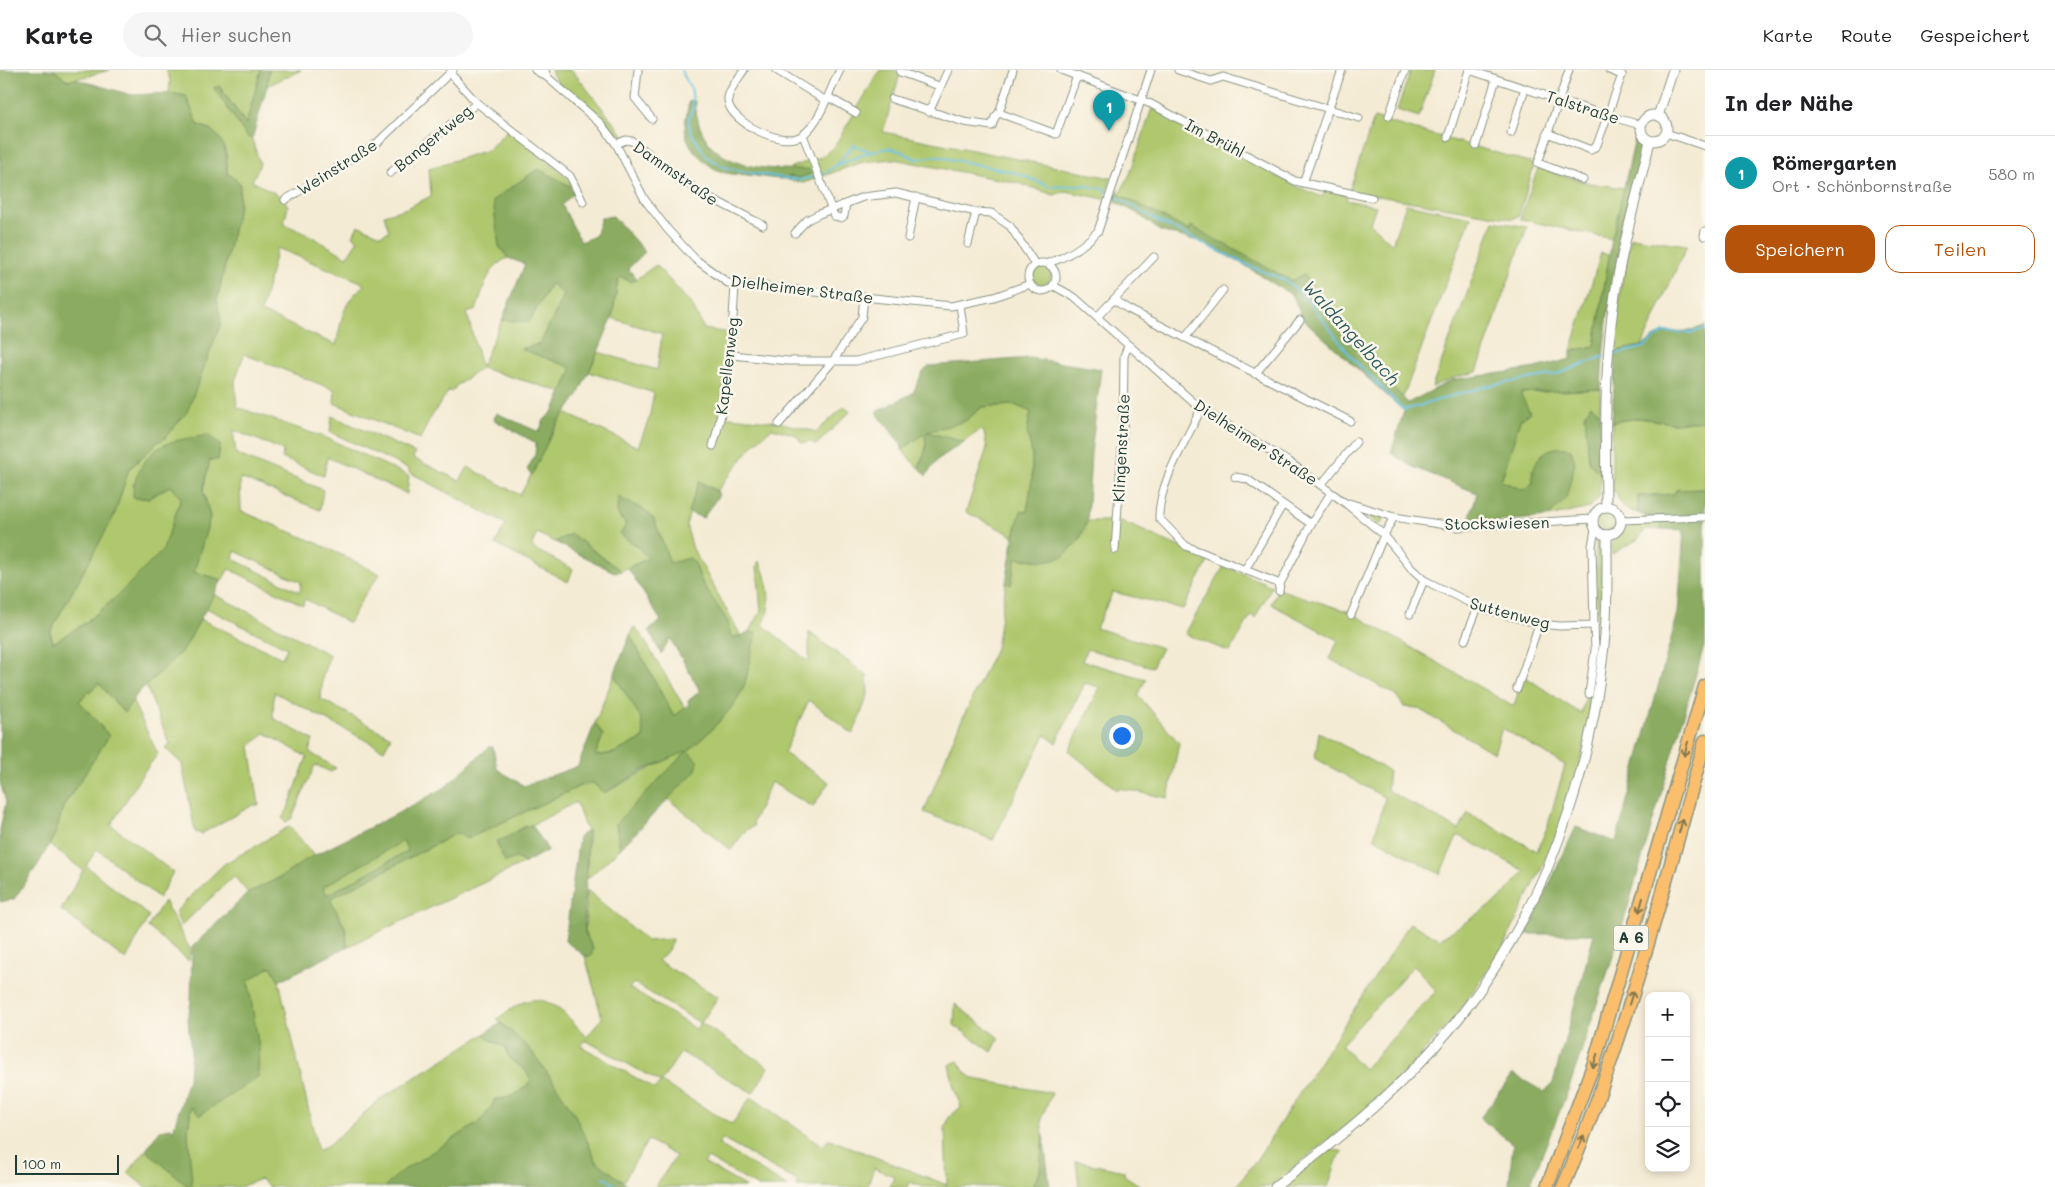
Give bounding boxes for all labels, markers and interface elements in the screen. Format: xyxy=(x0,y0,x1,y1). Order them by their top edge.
search box xyxy=(123,12,473,57)
text: Karte xyxy=(25,19,93,50)
icon: search xyxy=(141,21,169,49)
text: Hier suchen xyxy=(181,22,292,47)
text: Karte xyxy=(1763,23,1813,47)
text: Route xyxy=(1841,23,1892,47)
text: Gespeichert xyxy=(1920,23,2030,47)
street label: Talstraße xyxy=(1544,85,1622,128)
text: In der Nähe xyxy=(1725,89,1853,116)
pin: 1 xyxy=(1093,90,1125,131)
street label: Bangertweg xyxy=(389,100,476,176)
street label: Im Brühl xyxy=(1182,113,1249,162)
street label: Weinstraße xyxy=(293,134,381,199)
street label: Dammstraße xyxy=(630,135,723,210)
text: Römergarten xyxy=(1772,150,1897,175)
text: 1 xyxy=(1737,163,1745,184)
text: 580 m xyxy=(1988,163,2035,184)
text: Ort · Schönbornstraße xyxy=(1772,175,1952,196)
button: Speichern xyxy=(1725,225,1875,273)
button: Teilen xyxy=(1885,225,2035,273)
street label: Dielheimer Straße xyxy=(730,269,875,308)
water label: Waldangelbach xyxy=(1298,275,1405,390)
street label: Kapellenweg xyxy=(710,316,743,416)
street label: Klingenstraße xyxy=(1107,393,1134,503)
street label: Dielheimer Straße xyxy=(1190,394,1322,489)
street label: Stockswiesen xyxy=(1444,511,1550,534)
street label: Suttenweg xyxy=(1468,592,1553,633)
your location xyxy=(1109,723,1135,749)
one-way arrow xyxy=(1680,741,1690,757)
one-way arrow xyxy=(1676,819,1686,835)
one-way arrow xyxy=(1635,897,1645,913)
road number: A 6 xyxy=(1614,926,1648,950)
one-way arrow xyxy=(1626,990,1636,1006)
map controls xyxy=(1645,992,1690,1172)
button: + xyxy=(1645,992,1690,1037)
button: − xyxy=(1645,1037,1690,1082)
one-way arrow xyxy=(1589,1053,1599,1069)
button: locate xyxy=(1645,1082,1690,1127)
button: layers xyxy=(1645,1127,1690,1172)
one-way arrow xyxy=(1577,1135,1587,1150)
scale bar xyxy=(15,1152,119,1175)
text: 100 m xyxy=(22,1154,61,1173)

